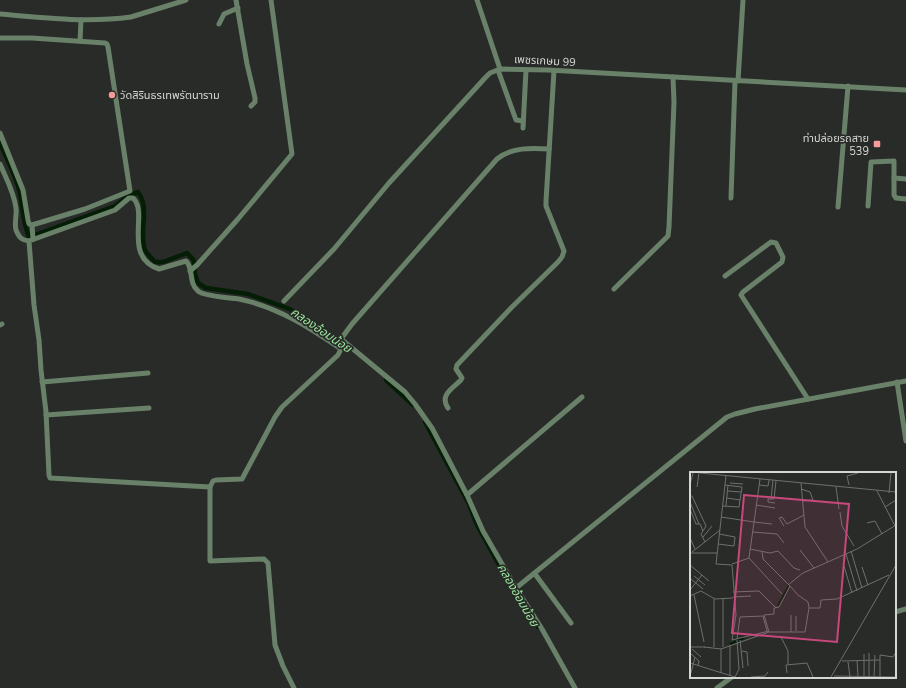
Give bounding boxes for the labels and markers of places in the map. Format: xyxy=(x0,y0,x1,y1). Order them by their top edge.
place label: วัดสิรินธรเทพรัตนาราม xyxy=(120,88,220,103)
marker: วัดสิรินธรเทพรัตนาราม xyxy=(107,90,117,100)
place label: ท่าปล่อยรถสาย 539 xyxy=(803,131,869,159)
marker: ท่าปล่อยรถสาย 539 xyxy=(872,139,882,149)

